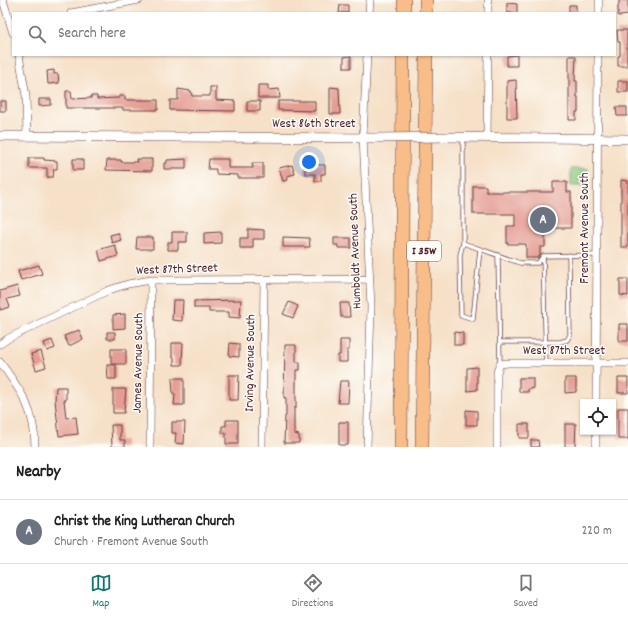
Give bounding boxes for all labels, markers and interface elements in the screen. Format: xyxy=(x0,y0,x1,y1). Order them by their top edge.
search box xyxy=(12,12,616,56)
icon: search xyxy=(26,23,48,45)
text: Search here xyxy=(58,23,126,45)
street label: West 86th Street xyxy=(272,115,356,134)
your location xyxy=(299,152,319,172)
street label: Fremont Avenue South xyxy=(576,172,595,284)
street label: Humboldt Avenue South xyxy=(344,193,368,309)
pin: A xyxy=(530,205,556,235)
road number: I 35W xyxy=(407,241,441,261)
street label: West 87th Street xyxy=(136,259,218,281)
street label: James Avenue South xyxy=(129,313,149,413)
street label: Irving Avenue South xyxy=(241,314,261,412)
street label: West 87th Street xyxy=(523,342,605,361)
map controls xyxy=(580,399,616,435)
button: locate xyxy=(580,399,616,435)
text: Nearby xyxy=(16,461,60,485)
text: Christ the King Lutheran Church xyxy=(54,511,235,533)
text: A xyxy=(25,522,33,541)
text: 220 m xyxy=(582,522,612,541)
text: Church · Fremont Avenue South xyxy=(54,533,208,552)
tab: Map xyxy=(90,572,112,612)
tab: Directions xyxy=(292,572,334,612)
tab: Saved xyxy=(513,572,538,612)

